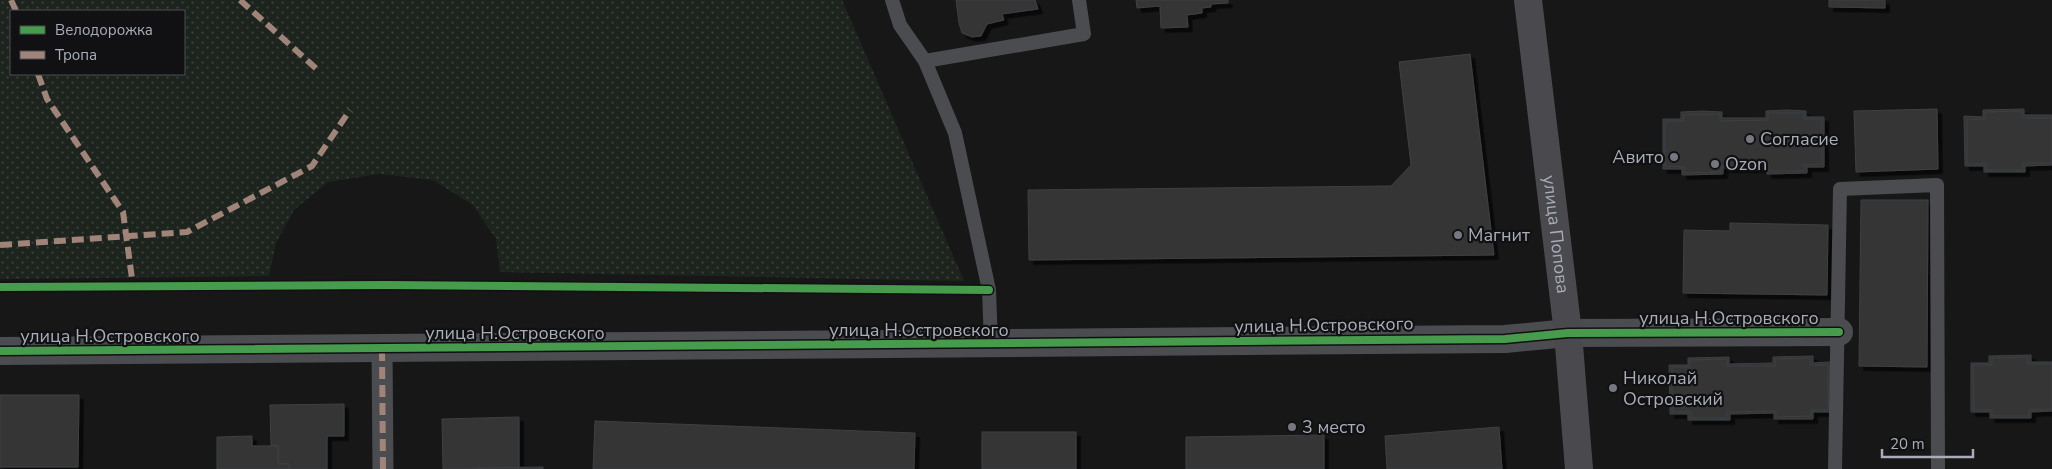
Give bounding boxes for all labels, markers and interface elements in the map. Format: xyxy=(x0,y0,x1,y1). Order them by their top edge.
legend xyxy=(10,10,185,75)
text: Велодорожка xyxy=(55,20,153,40)
text: Тропа xyxy=(55,45,97,65)
place label: Согласие xyxy=(1760,127,1838,151)
marker: Согласие xyxy=(1744,133,1756,145)
place label: Авито xyxy=(1612,145,1664,169)
marker: Авито xyxy=(1668,151,1680,163)
place label: Ozon xyxy=(1725,152,1767,176)
marker: Ozon xyxy=(1709,158,1721,170)
street label: улица Попова xyxy=(1537,174,1575,295)
place label: Магнит xyxy=(1468,223,1530,247)
marker: Магнит xyxy=(1452,229,1464,241)
street label: улица Н.Островского xyxy=(1639,306,1819,330)
street label: улица Н.Островского xyxy=(1234,311,1414,339)
street label: улица Н.Островского xyxy=(829,318,1009,342)
street label: улица Н.Островского xyxy=(425,321,605,345)
street label: улица Н.Островского xyxy=(20,324,200,348)
place label: Николай Островский xyxy=(1623,366,1723,411)
marker: Николай Островский xyxy=(1607,382,1619,394)
place label: 3 место xyxy=(1302,415,1366,439)
marker: 3 место xyxy=(1286,421,1298,433)
scale bar xyxy=(1882,426,1973,458)
text: 20 m xyxy=(1890,434,1925,454)

